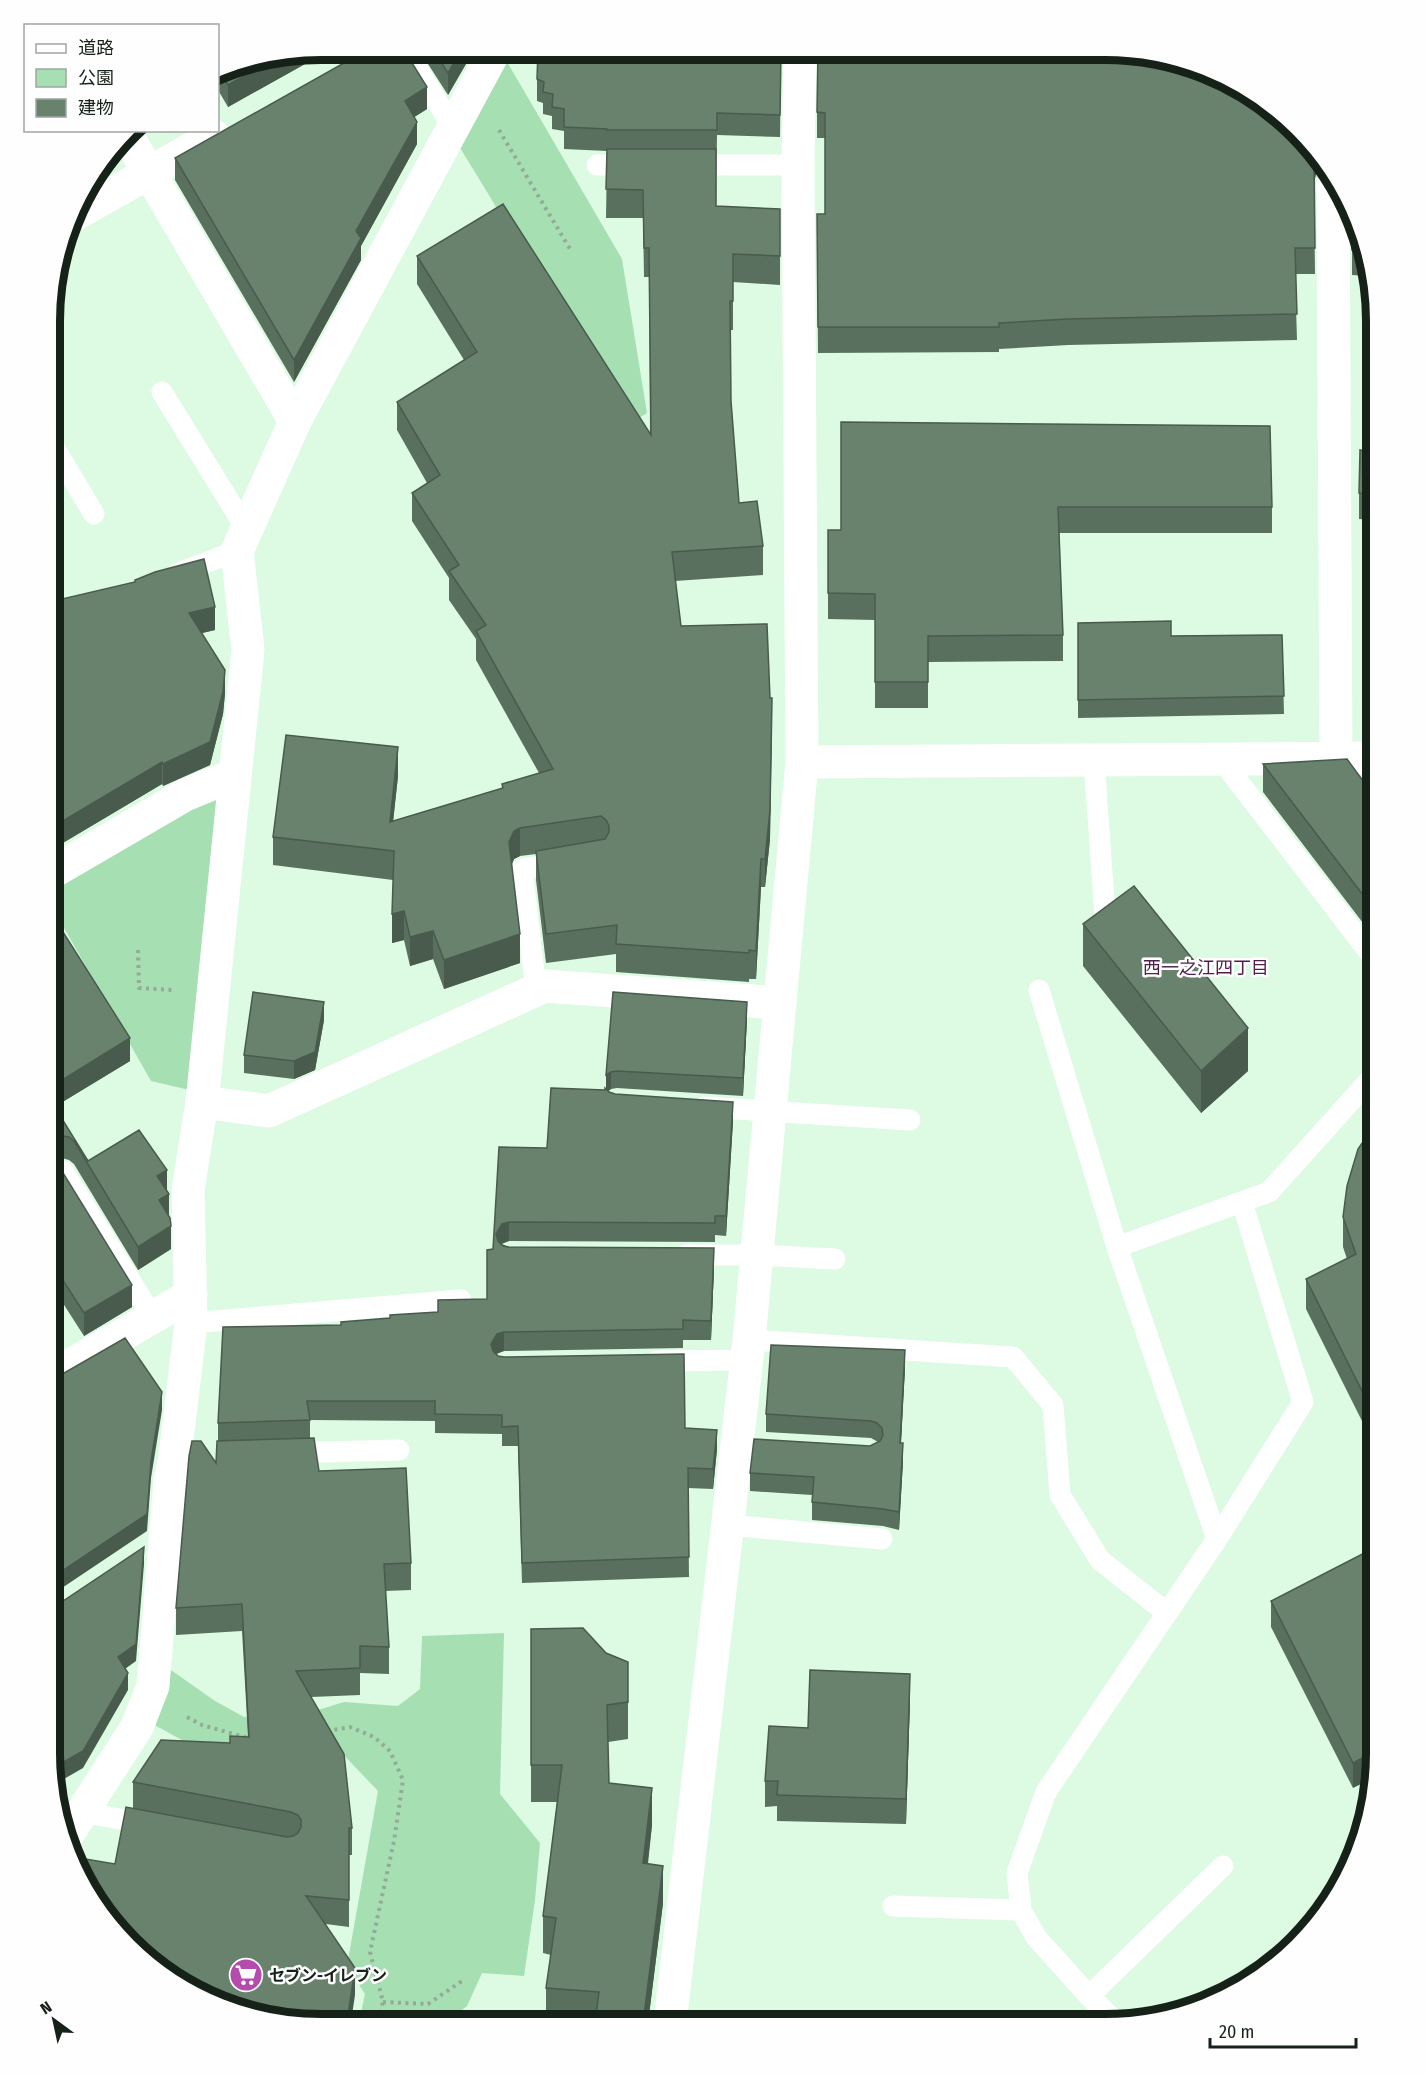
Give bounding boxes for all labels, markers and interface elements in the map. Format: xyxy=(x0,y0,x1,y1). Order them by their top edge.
legend xyxy=(24,24,219,132)
text: 道路 xyxy=(78,37,114,59)
text: 公園 xyxy=(78,67,114,89)
text: 建物 xyxy=(78,97,114,119)
district label: 西一之江四丁目 xyxy=(1143,957,1269,979)
supermarket icon: セブン-イレブン xyxy=(228,1957,264,1993)
place label: セブン-イレブン xyxy=(269,1966,387,1985)
north arrow xyxy=(24,1990,84,2050)
text: N xyxy=(37,1997,55,2018)
scale bar xyxy=(1210,2011,1356,2049)
text: 20 m xyxy=(1219,2021,1254,2043)

